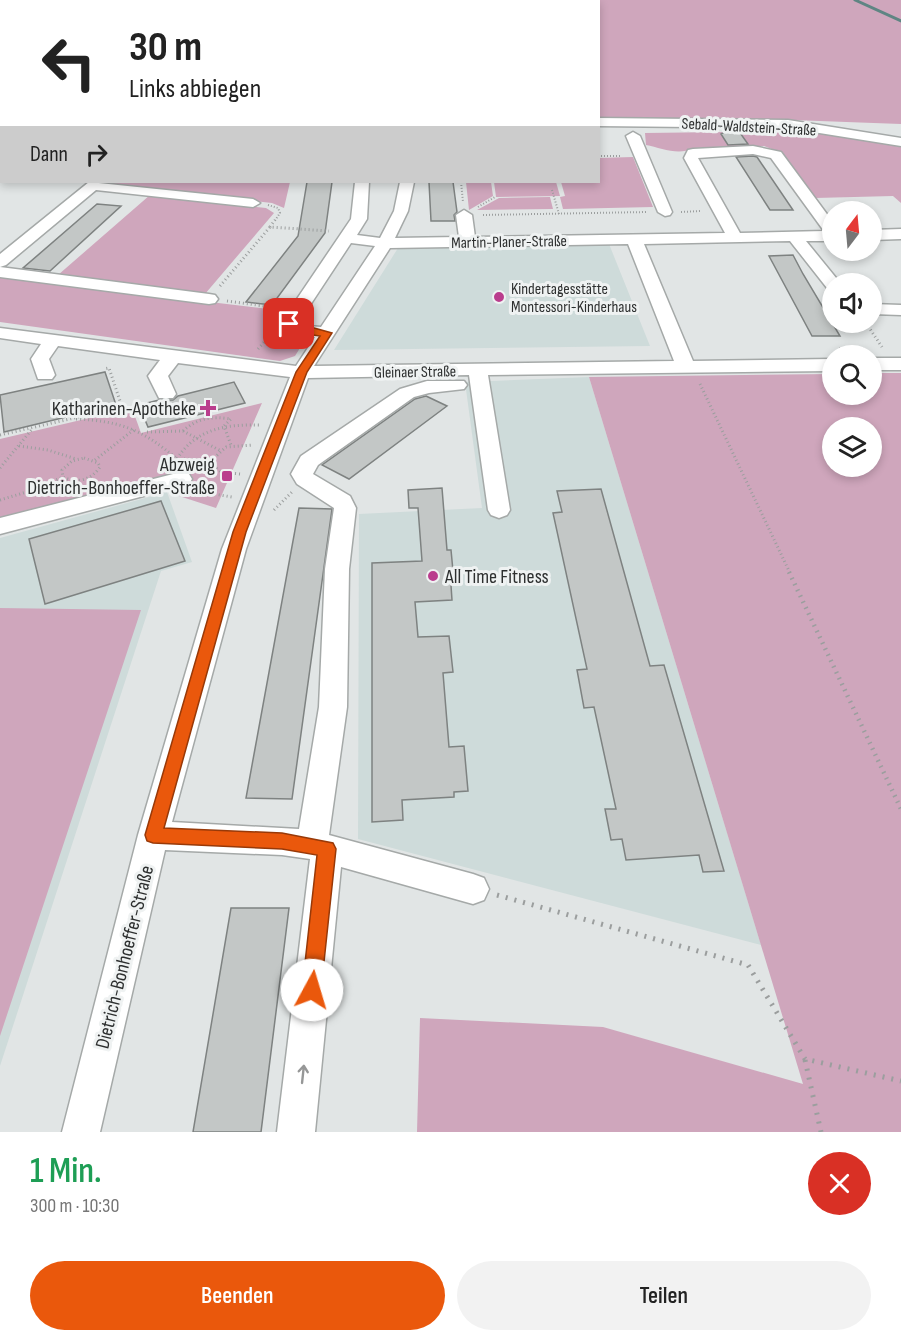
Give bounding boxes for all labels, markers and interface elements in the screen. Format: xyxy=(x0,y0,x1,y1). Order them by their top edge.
text: 30 m xyxy=(129,22,202,73)
icon: left xyxy=(30,24,108,102)
text: Links abbiegen xyxy=(129,73,261,105)
street label: Sebald-Waldstein-Straße xyxy=(681,114,817,141)
icon: right xyxy=(80,138,113,171)
text: Dann xyxy=(30,141,68,168)
north arrow xyxy=(822,201,882,261)
map controls xyxy=(822,201,882,477)
street label: Martin-Planer-Straße xyxy=(451,232,567,253)
button: sound xyxy=(822,273,882,333)
place label: Kindertagesstätte Montessori-Kinderhaus xyxy=(511,280,637,317)
marker: Kindertagesstätte Montessori-Kinderhaus xyxy=(492,290,506,304)
pin xyxy=(263,298,314,349)
icon: arrive xyxy=(272,307,305,340)
button: search xyxy=(822,345,882,405)
street label: Gleinaer Straße xyxy=(374,362,456,383)
place label: Katharinen-Apotheke xyxy=(52,397,196,421)
marker: Katharinen-Apotheke xyxy=(201,401,215,415)
button: layers xyxy=(822,417,882,477)
place label: Abzweig Dietrich-Bonhoeffer-Straße xyxy=(27,453,215,500)
marker: Abzweig Dietrich-Bonhoeffer-Straße xyxy=(220,469,234,483)
place label: All Time Fitness xyxy=(444,565,549,589)
marker: All Time Fitness xyxy=(426,569,440,583)
street label: Dietrich-Bonhoeffer-Straße xyxy=(91,863,159,1051)
position arrow xyxy=(280,958,344,1022)
one-way arrow xyxy=(298,1064,309,1084)
text: 1 Min. xyxy=(30,1150,102,1193)
button: close xyxy=(808,1152,871,1215)
text: 300 m · 10:30 xyxy=(30,1194,119,1218)
button: Beenden xyxy=(30,1261,445,1330)
button: Teilen xyxy=(457,1261,871,1330)

